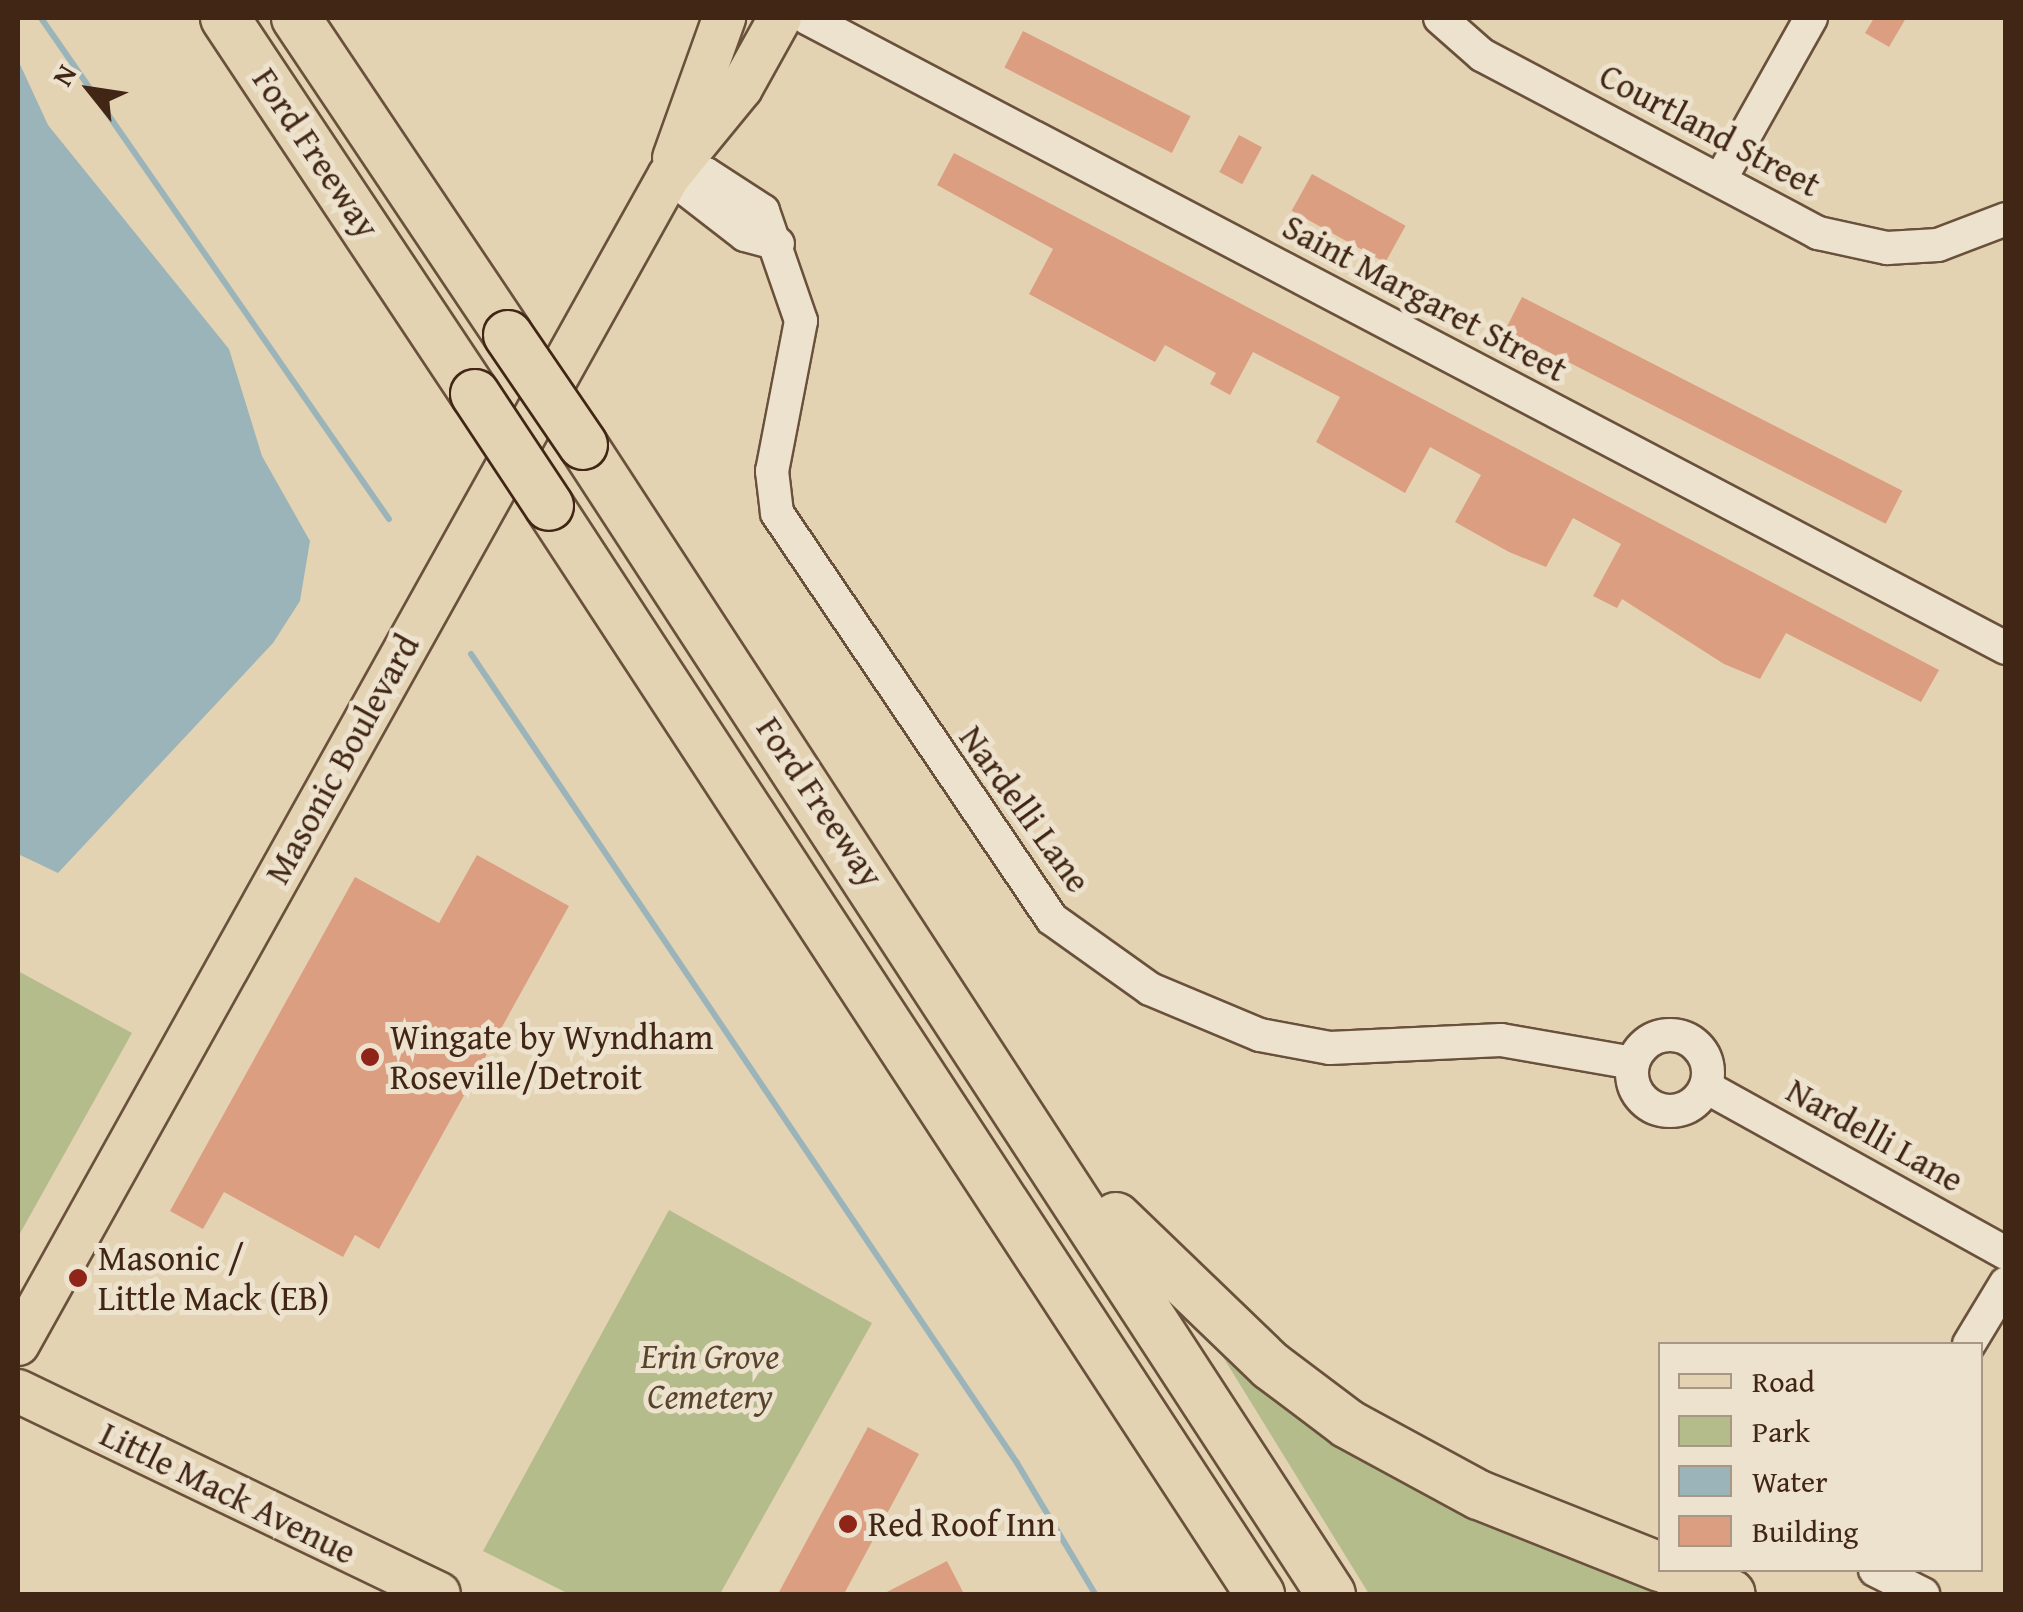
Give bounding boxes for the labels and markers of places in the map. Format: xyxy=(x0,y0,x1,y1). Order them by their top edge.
place label: Wingate by Wyndham Roseville/Detroit xyxy=(390,1016,713,1098)
marker: Wingate by Wyndham Roseville/Detroit xyxy=(359,1046,381,1068)
place label: Masonic / Little Mack (EB) xyxy=(98,1237,329,1319)
marker: Masonic / Little Mack (EB) xyxy=(67,1267,89,1289)
place label: Red Roof Inn xyxy=(868,1503,1056,1545)
marker: Red Roof Inn xyxy=(837,1513,859,1535)

